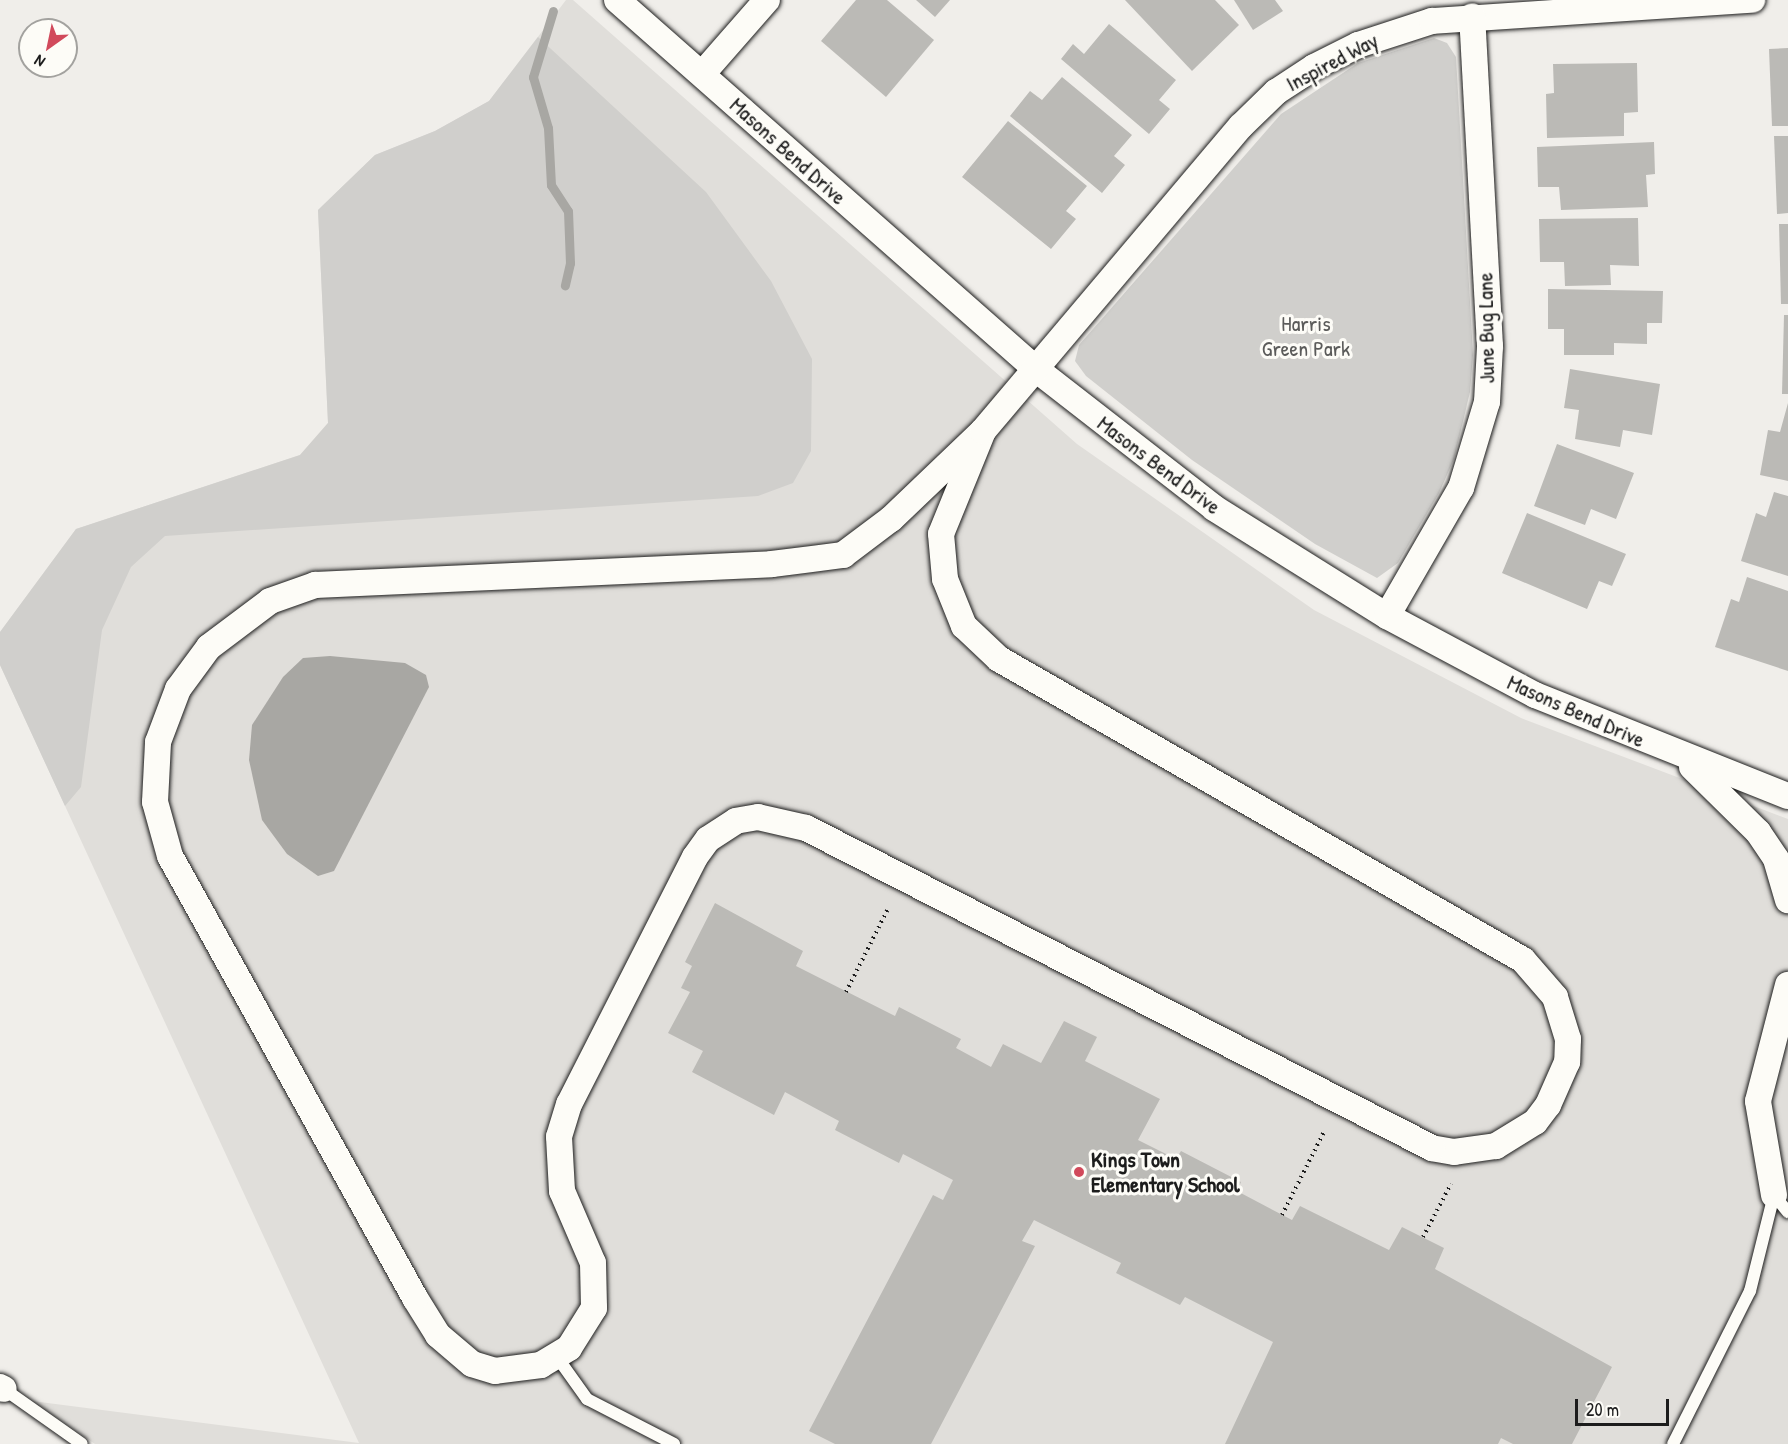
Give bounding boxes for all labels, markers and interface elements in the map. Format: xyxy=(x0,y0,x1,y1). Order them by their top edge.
north arrow xyxy=(18,18,78,78)
street label: Inspired Way xyxy=(1282,27,1382,97)
text: N xyxy=(30,50,49,73)
street label: Masons Bend Drive xyxy=(724,92,852,210)
street label: June Bug Lane xyxy=(1472,272,1500,384)
park label: Harris Green Park xyxy=(1262,310,1350,362)
street label: Masons Bend Drive xyxy=(1092,410,1226,520)
street label: Masons Bend Drive xyxy=(1503,669,1649,753)
place label: Kings Town Elementary School xyxy=(1091,1146,1239,1198)
marker: Kings Town Elementary School xyxy=(1072,1165,1086,1179)
scale bar xyxy=(1578,1387,1672,1425)
text: 20 m xyxy=(1586,1397,1619,1422)

